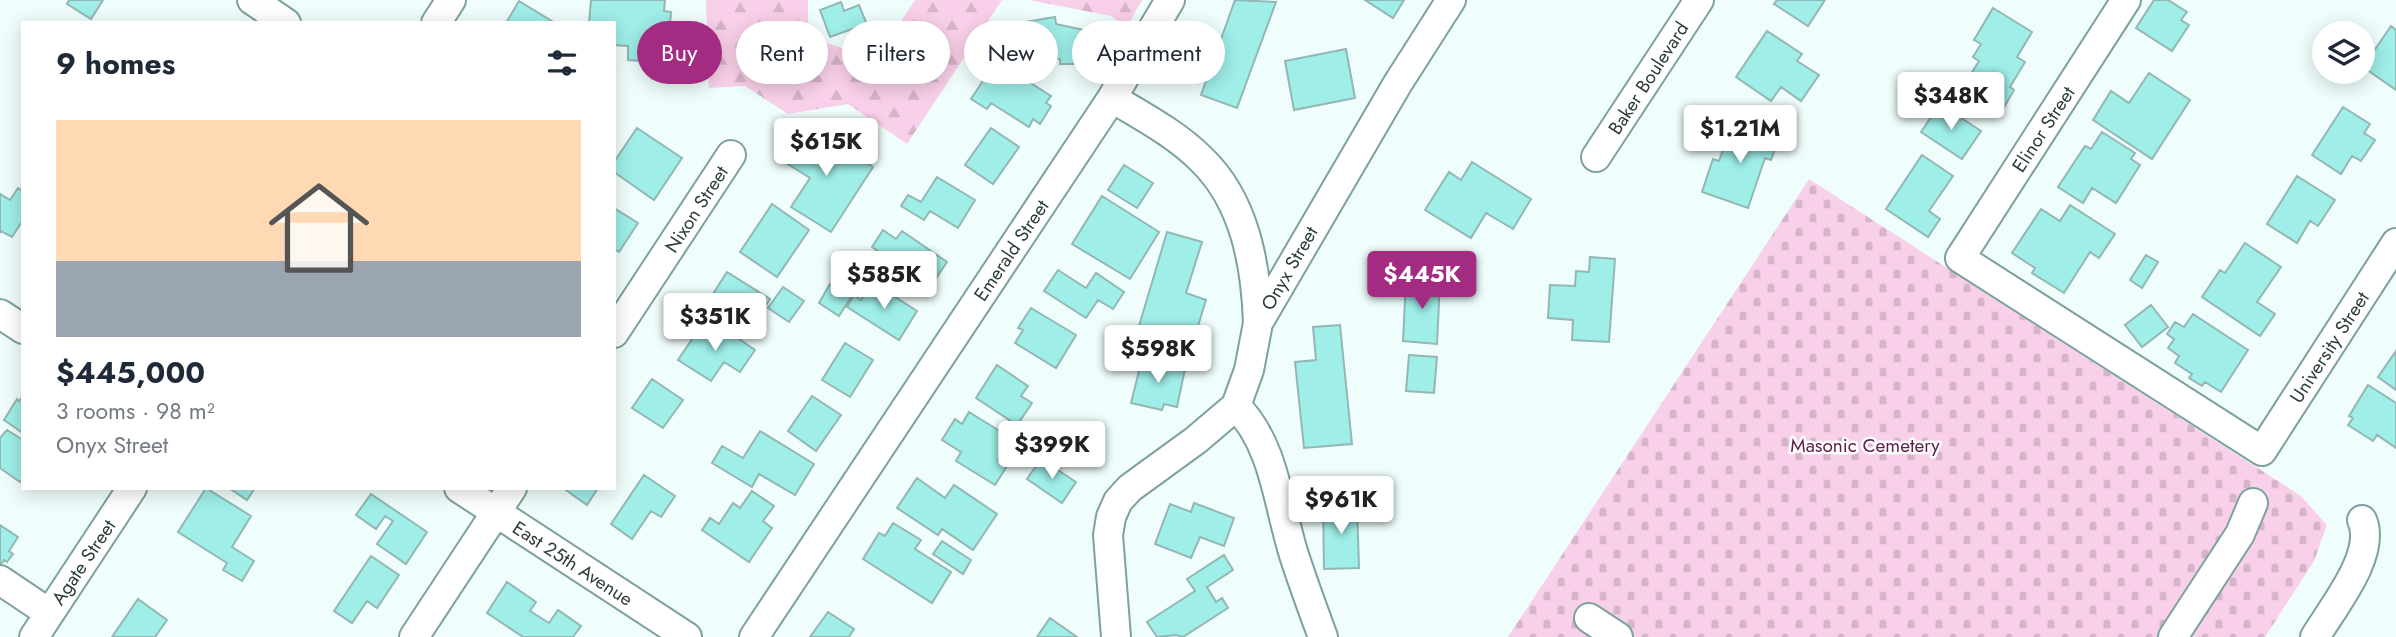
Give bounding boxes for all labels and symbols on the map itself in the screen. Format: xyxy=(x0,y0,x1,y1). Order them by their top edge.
street label: Baker Boulevard xyxy=(1602,17,1695,140)
pin: $348K xyxy=(1902,72,2000,132)
street label: Elinor Street xyxy=(2005,81,2082,178)
pin: $1.21M xyxy=(1683,106,1797,165)
pin: $615K xyxy=(777,118,875,178)
street label: Nixon Street xyxy=(658,160,735,258)
street label: Emerald Street xyxy=(968,194,1056,306)
street label: Onyx Street xyxy=(1255,221,1325,315)
pin: $585K xyxy=(835,252,933,311)
pin: $445K xyxy=(1373,252,1471,311)
street label: University Street xyxy=(2283,286,2376,408)
pin: $351K xyxy=(666,294,764,353)
pin: $598K xyxy=(1109,326,1207,385)
pin: $399K xyxy=(1003,421,1101,481)
park label: Masonic Cemetery xyxy=(1790,432,1940,459)
pin: $961K xyxy=(1292,476,1390,536)
street label: Agate Street xyxy=(45,514,122,610)
street label: East 25th Avenue xyxy=(507,514,638,613)

